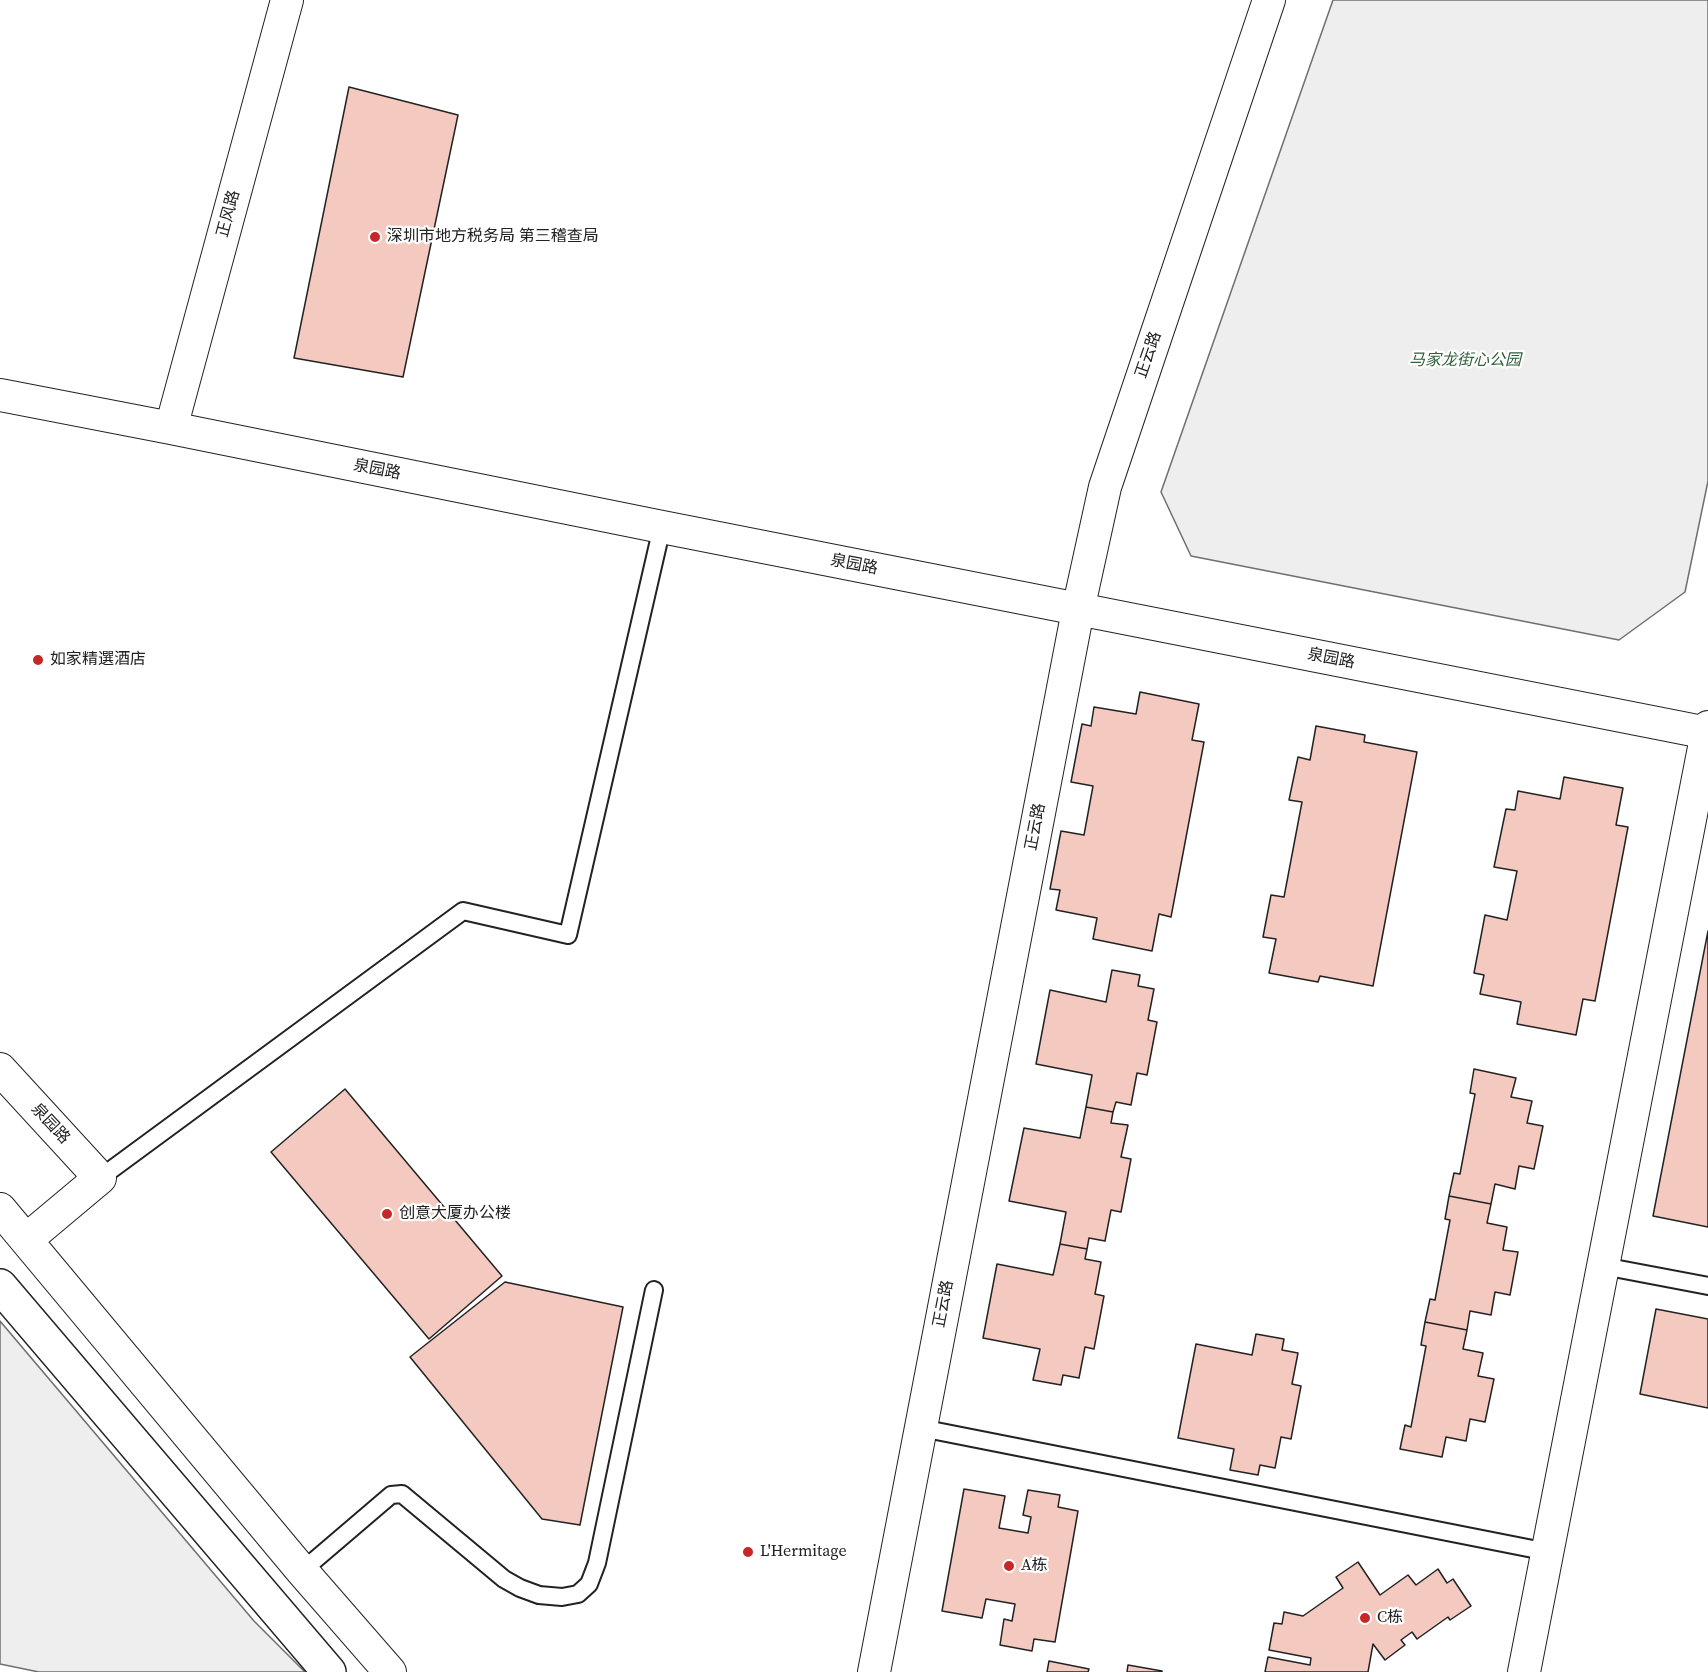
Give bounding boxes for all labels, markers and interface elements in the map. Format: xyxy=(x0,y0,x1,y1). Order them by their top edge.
street label: 正风路 xyxy=(214,188,244,240)
place label: 深圳市地方税务局 第三稽查局 xyxy=(387,227,599,247)
marker: 深圳市地方税务局 第三稽查局 xyxy=(368,230,382,244)
street label: 正云路 xyxy=(1132,329,1166,381)
park label: 马家龙街心公园 xyxy=(1409,351,1521,371)
street label: 泉园路 xyxy=(352,456,402,484)
street label: 泉园路 xyxy=(829,551,879,579)
street label: 泉园路 xyxy=(1306,645,1356,673)
place label: 如家精選酒店 xyxy=(50,650,146,670)
marker: 如家精選酒店 xyxy=(31,653,45,667)
street label: 正云路 xyxy=(1022,802,1050,852)
street label: 泉园路 xyxy=(27,1100,73,1148)
place label: 创意大厦办公楼 xyxy=(399,1204,511,1224)
marker: 创意大厦办公楼 xyxy=(380,1207,394,1221)
street label: 正云路 xyxy=(930,1279,958,1329)
place label: L'Hermitage xyxy=(760,1542,847,1562)
marker: L'Hermitage xyxy=(741,1545,755,1559)
place label: A栋 xyxy=(1021,1556,1048,1576)
marker: A栋 xyxy=(1002,1559,1016,1573)
place label: C栋 xyxy=(1377,1608,1403,1628)
marker: C栋 xyxy=(1358,1611,1372,1625)

